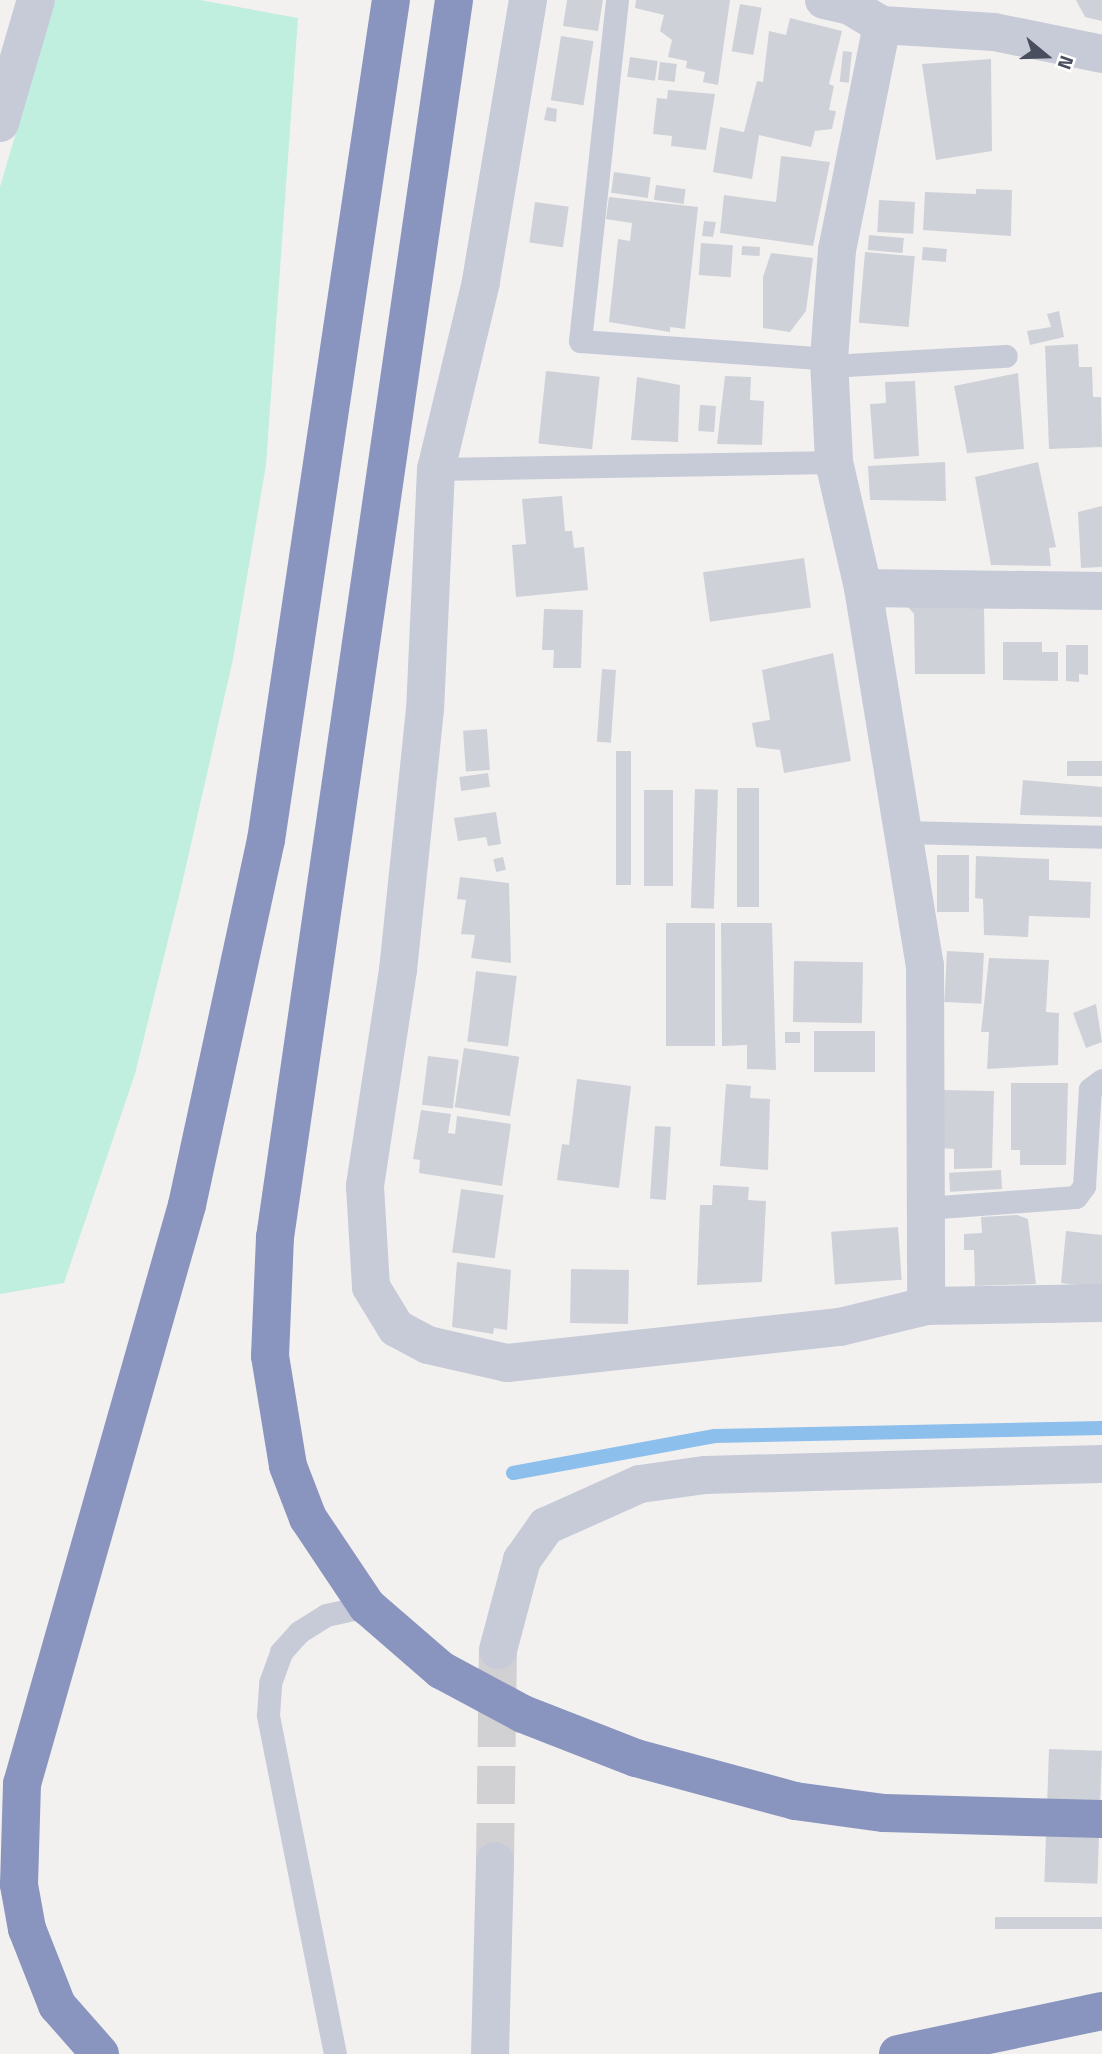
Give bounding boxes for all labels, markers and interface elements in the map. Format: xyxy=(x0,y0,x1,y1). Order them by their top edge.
north arrow xyxy=(1011,21,1081,91)
text: N xyxy=(1050,52,1082,74)

